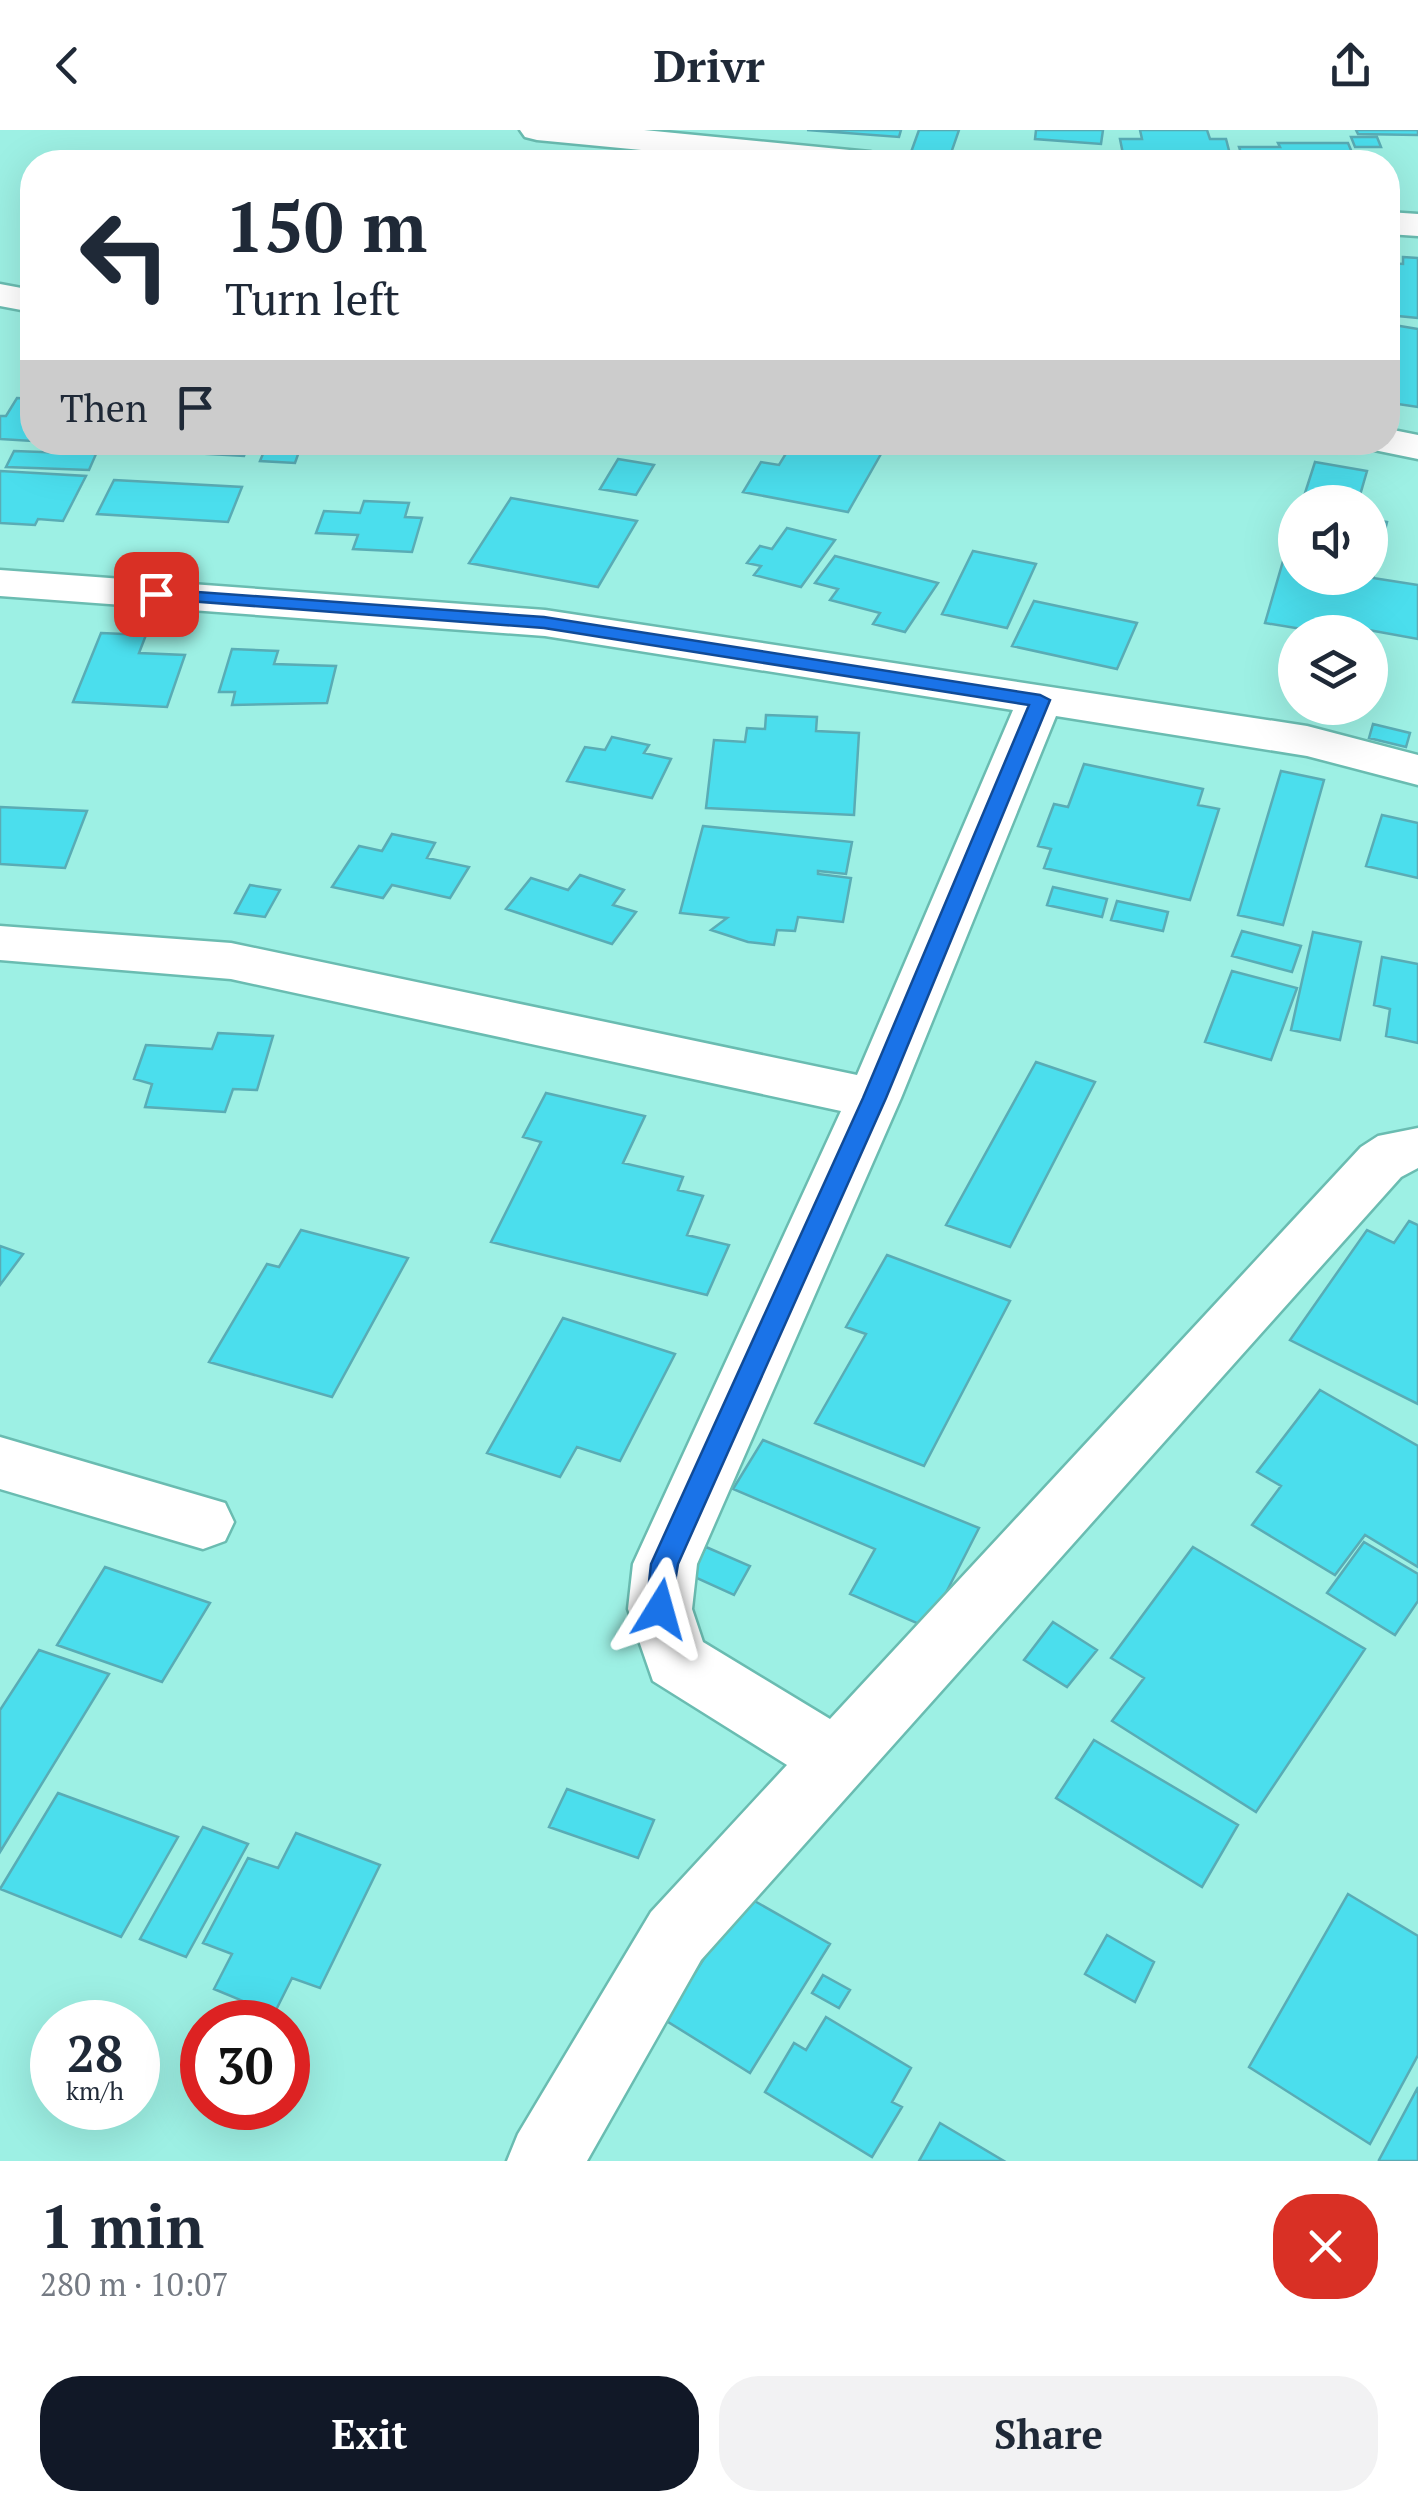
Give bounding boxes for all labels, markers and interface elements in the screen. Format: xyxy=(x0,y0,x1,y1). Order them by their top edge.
text: Drivr xyxy=(653,35,765,95)
icon: back xyxy=(40,38,95,93)
icon: share xyxy=(1323,38,1378,93)
text: 150 m xyxy=(225,179,427,272)
icon: left xyxy=(60,190,190,320)
text: Turn left xyxy=(225,268,400,328)
icon: arrive xyxy=(168,380,223,435)
text: Then xyxy=(60,383,148,433)
map controls xyxy=(1278,485,1388,725)
button: sound xyxy=(1278,485,1388,595)
pin xyxy=(114,552,199,637)
icon: arrive xyxy=(129,567,184,622)
button: layers xyxy=(1278,615,1388,725)
position arrow xyxy=(608,1557,712,1661)
speed limit sign: 30 xyxy=(180,2000,310,2130)
text: 28 xyxy=(67,2020,123,2086)
text: km/h xyxy=(66,2074,124,2107)
text: 1 min xyxy=(40,2186,204,2265)
button: close xyxy=(1273,2194,1378,2299)
text: 280 m · 10:07 xyxy=(40,2263,228,2305)
button: Exit xyxy=(40,2376,699,2491)
button: Share xyxy=(719,2376,1378,2491)

